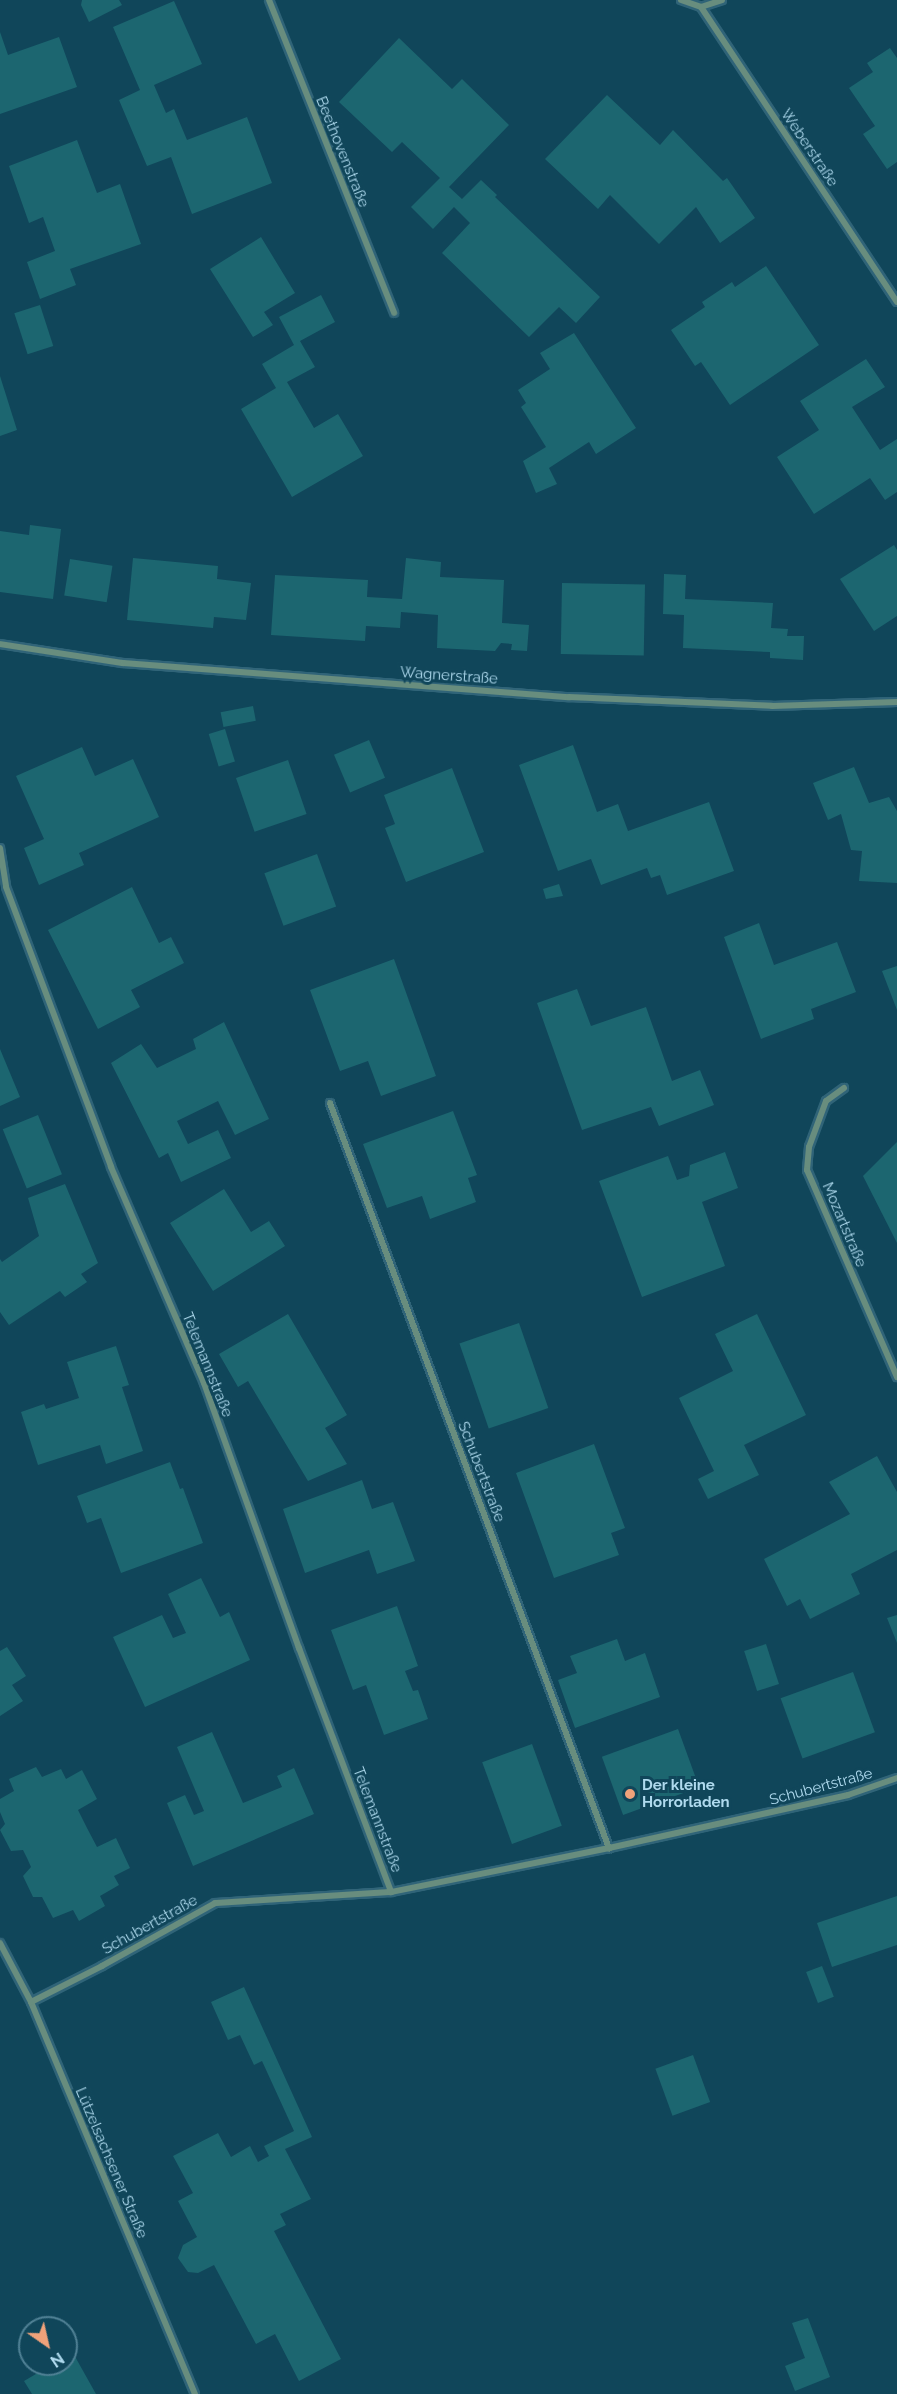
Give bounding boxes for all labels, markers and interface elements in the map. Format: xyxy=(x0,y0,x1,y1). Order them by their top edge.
street label: Beethovenstraße xyxy=(312,94,372,210)
street label: Weberstraße xyxy=(776,106,842,190)
street label: Wagnerstraße xyxy=(400,664,498,688)
street label: Mozartstraße xyxy=(818,1180,870,1270)
street label: Telemannstraße xyxy=(178,1310,236,1420)
street label: Schubertstraße xyxy=(454,1419,508,1525)
street label: Telemannstraße xyxy=(349,1765,405,1875)
street label: Schubertstraße xyxy=(767,1765,875,1809)
place label: Der kleine Horrorladen xyxy=(642,1776,730,1811)
marker: Der kleine Horrorladen xyxy=(623,1787,637,1801)
street label: Schubertstraße xyxy=(99,1891,201,1959)
street label: Lützelsachsener Straße xyxy=(71,2085,151,2241)
north arrow xyxy=(18,2316,78,2376)
text: N xyxy=(47,2348,68,2371)

